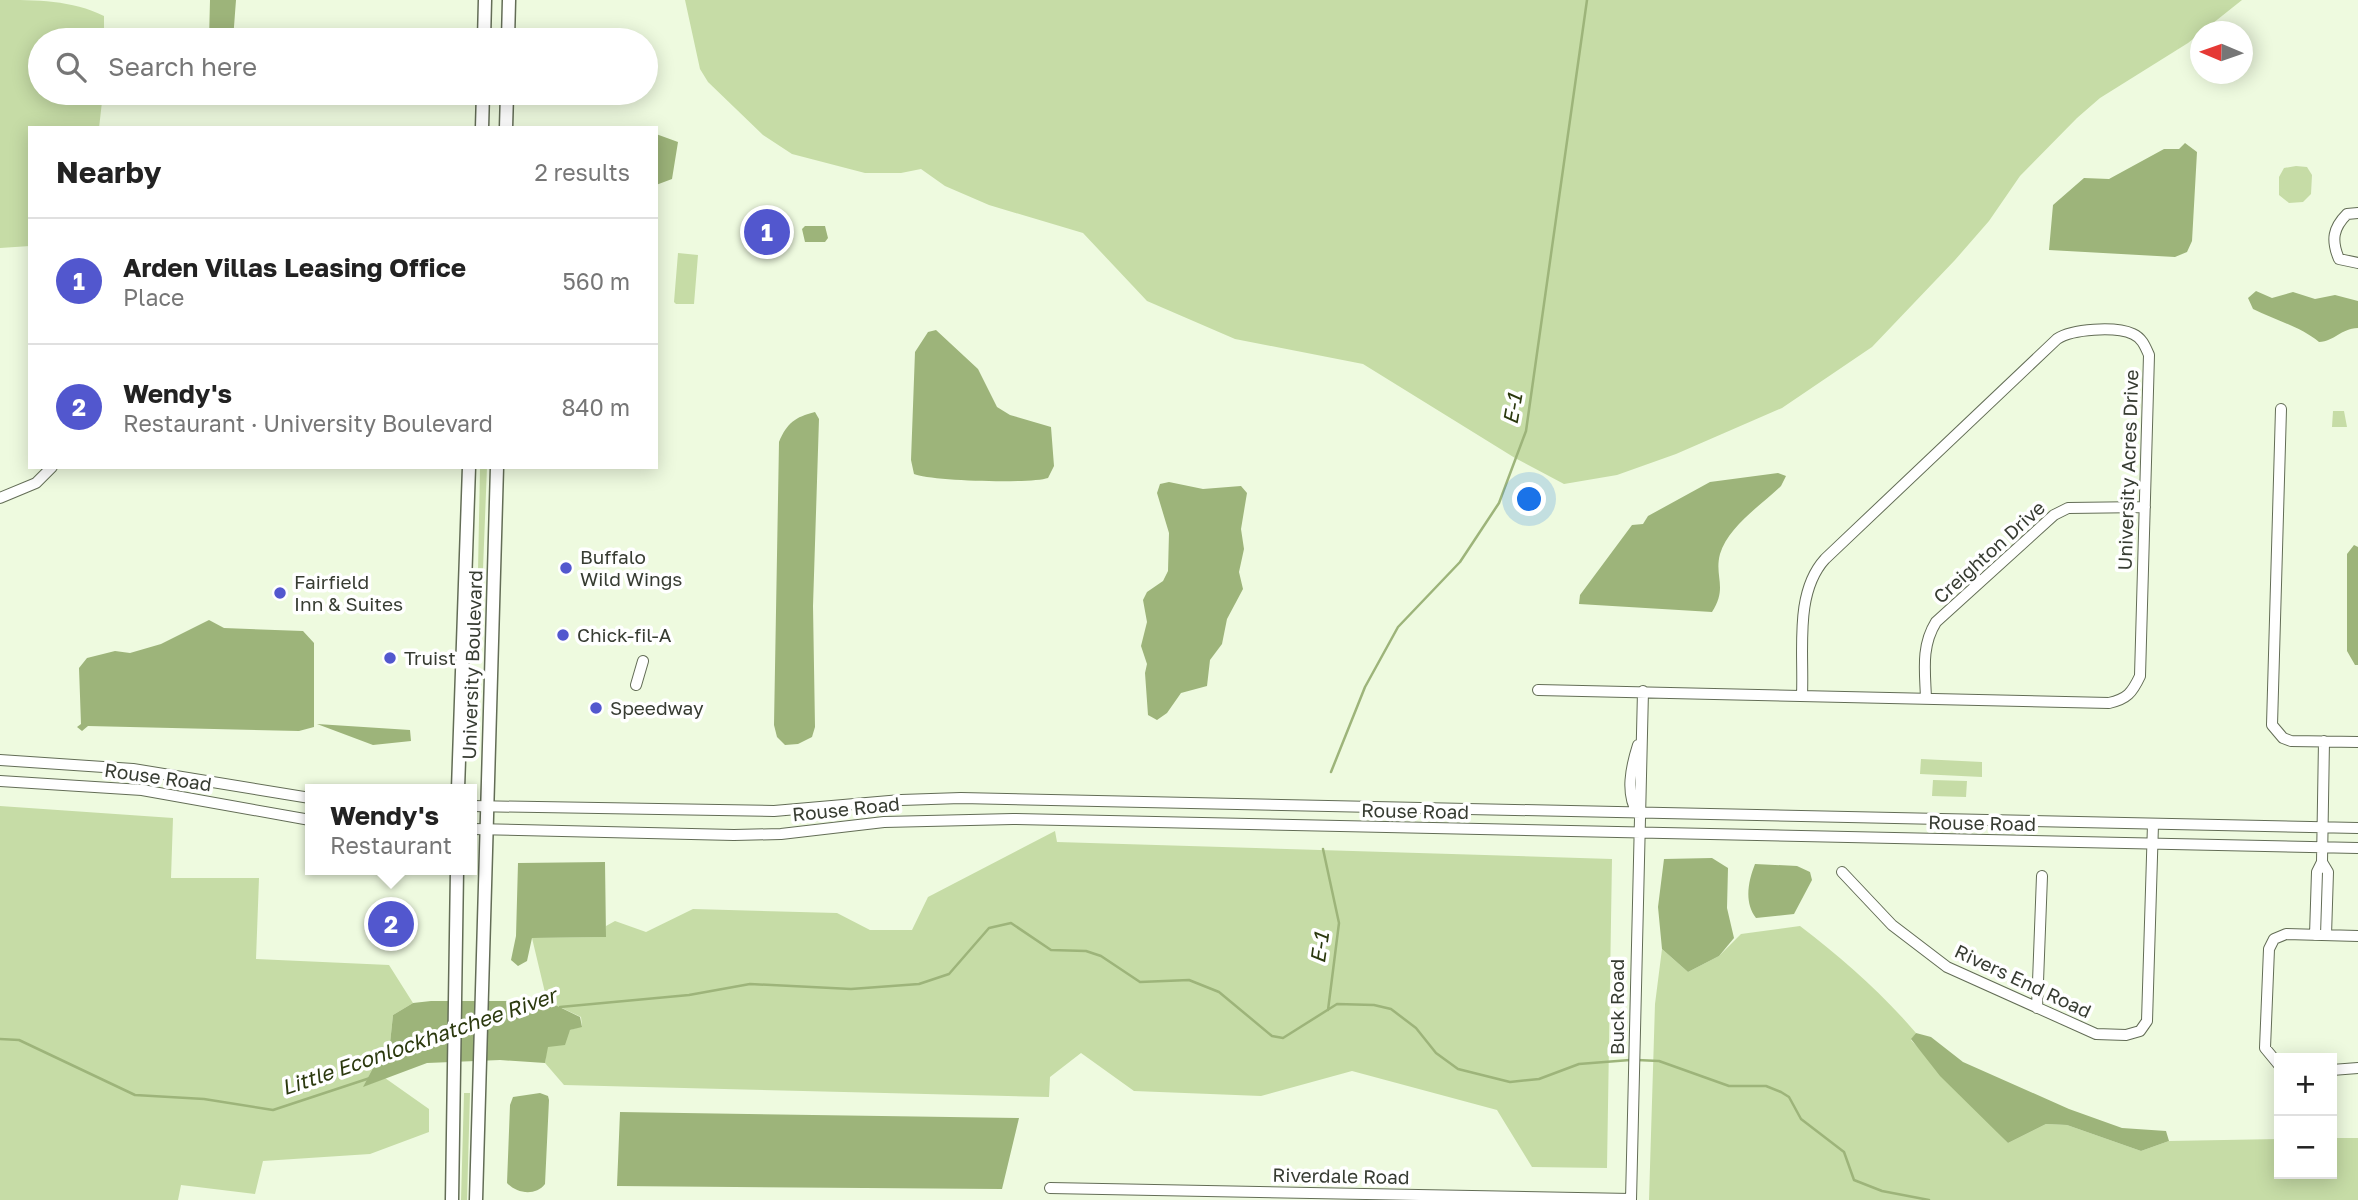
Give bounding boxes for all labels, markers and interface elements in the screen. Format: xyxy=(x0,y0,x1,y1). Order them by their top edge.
north arrow xyxy=(2190,21,2253,84)
search box xyxy=(28,28,658,105)
icon: search xyxy=(52,48,90,86)
text: Search here xyxy=(108,51,257,82)
text: Nearby xyxy=(56,154,161,190)
text: 2 results xyxy=(534,158,630,186)
pin: 1 xyxy=(744,206,790,258)
text: Arden Villas Leasing Office xyxy=(123,252,466,283)
text: 1 xyxy=(73,267,85,295)
text: 560 m xyxy=(562,267,630,295)
text: Place xyxy=(123,283,184,311)
street label: University Acres Drive xyxy=(2113,369,2142,571)
text: Wendy's xyxy=(123,378,232,409)
water label: E-1 xyxy=(1497,391,1528,426)
text: 2 xyxy=(72,393,86,421)
text: 840 m xyxy=(562,393,630,421)
text: Restaurant · University Boulevard xyxy=(123,409,493,437)
your location xyxy=(1512,482,1546,516)
street label: Creighton Drive xyxy=(1928,496,2049,608)
place label: Buffalo Wild Wings xyxy=(580,545,682,590)
marker: Buffalo Wild Wings xyxy=(558,560,574,576)
place label: Fairfield Inn & Suites xyxy=(294,570,403,615)
street label: University Boulevard xyxy=(457,570,486,760)
marker: Fairfield Inn & Suites xyxy=(272,585,288,601)
place label: Chick-fil-A xyxy=(577,623,672,646)
marker: Chick-fil-A xyxy=(555,627,571,643)
place label: Truist xyxy=(404,646,456,669)
marker: Truist xyxy=(382,650,398,666)
place label: Speedway xyxy=(610,696,704,719)
marker: Speedway xyxy=(588,700,604,716)
street label: Rouse Road xyxy=(103,758,213,795)
popup xyxy=(305,784,477,875)
street label: Rouse Road xyxy=(791,791,901,826)
street label: Rouse Road xyxy=(1361,798,1469,823)
text: Wendy's xyxy=(330,800,439,831)
street label: Rouse Road xyxy=(1928,810,2036,835)
text: Restaurant xyxy=(330,831,452,859)
pin: 2 xyxy=(368,898,414,950)
water label: E-1 xyxy=(1304,930,1334,965)
street label: Rivers End Road xyxy=(1951,939,2095,1022)
street label: Buck Road xyxy=(1605,959,1628,1055)
water label: Little Econlockhatchee River xyxy=(278,981,562,1100)
map controls xyxy=(2274,1053,2337,1179)
button: + xyxy=(2274,1053,2337,1116)
button: − xyxy=(2274,1116,2337,1179)
street label: Riverdale Road xyxy=(1272,1163,1410,1188)

